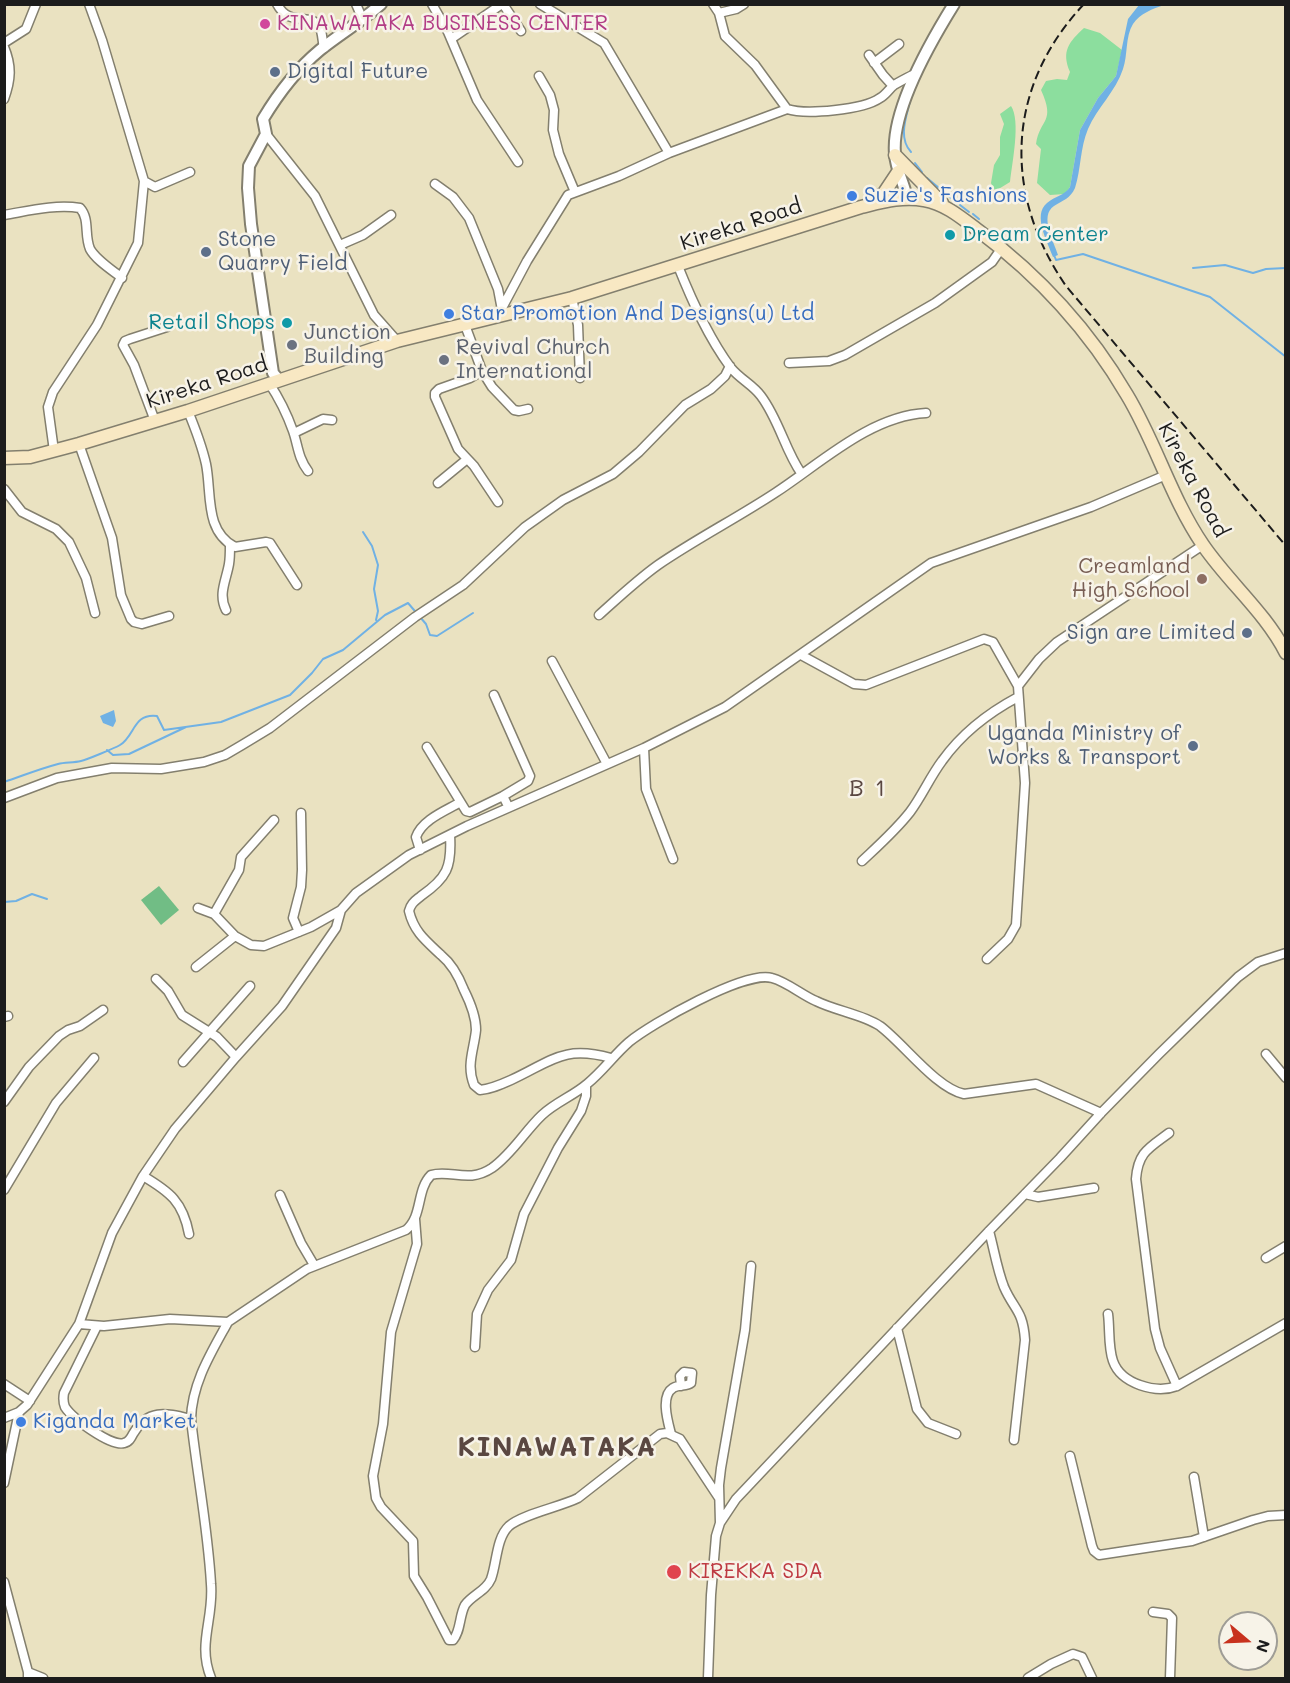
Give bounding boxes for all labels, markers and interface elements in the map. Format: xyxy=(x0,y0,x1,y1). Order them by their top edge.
place label: KINAWATAKA BUSINESS CENTER xyxy=(277,11,608,37)
marker: KINAWATAKA BUSINESS CENTER xyxy=(258,17,272,31)
place label: Digital Future xyxy=(287,59,428,85)
marker: Digital Future xyxy=(268,65,282,79)
place label: Suzie's Fashions xyxy=(864,183,1028,209)
marker: Suzie's Fashions xyxy=(845,189,859,203)
street label: Kireka Road xyxy=(677,194,805,256)
place label: Dream Center xyxy=(962,222,1109,248)
place label: Stone Quarry Field xyxy=(218,227,347,277)
marker: Dream Center xyxy=(943,228,957,242)
marker: Stone Quarry Field xyxy=(199,245,213,259)
place label: Star Promotion And Designs(u) Ltd xyxy=(461,301,814,327)
marker: Star Promotion And Designs(u) Ltd xyxy=(442,307,456,321)
place label: Retail Shops xyxy=(149,310,275,336)
marker: Retail Shops xyxy=(280,316,294,330)
place label: Junction Building xyxy=(304,320,391,370)
place label: Revival Church International xyxy=(456,335,609,385)
marker: Junction Building xyxy=(285,338,299,352)
street label: Kireka Road xyxy=(143,352,271,414)
marker: Revival Church International xyxy=(437,353,451,367)
street label: Kireka Road xyxy=(1152,418,1234,542)
place label: Creamland High School xyxy=(1072,554,1190,604)
marker: Creamland High School xyxy=(1195,572,1209,586)
place label: Sign are Limited xyxy=(1067,620,1235,646)
marker: Sign are Limited xyxy=(1240,626,1254,640)
place label: Uganda Ministry of Works & Transport xyxy=(987,721,1181,771)
marker: Uganda Ministry of Works & Transport xyxy=(1186,739,1200,753)
district label: B 1 xyxy=(849,775,887,803)
place label: Kiganda Market xyxy=(33,1409,196,1435)
marker: Kiganda Market xyxy=(14,1415,28,1429)
district label: KINAWATAKA xyxy=(457,1432,657,1464)
place label: KIREKKA SDA xyxy=(688,1559,823,1585)
marker: KIREKKA SDA xyxy=(665,1563,683,1581)
north arrow xyxy=(1218,1611,1278,1671)
text: N xyxy=(1252,1637,1276,1656)

